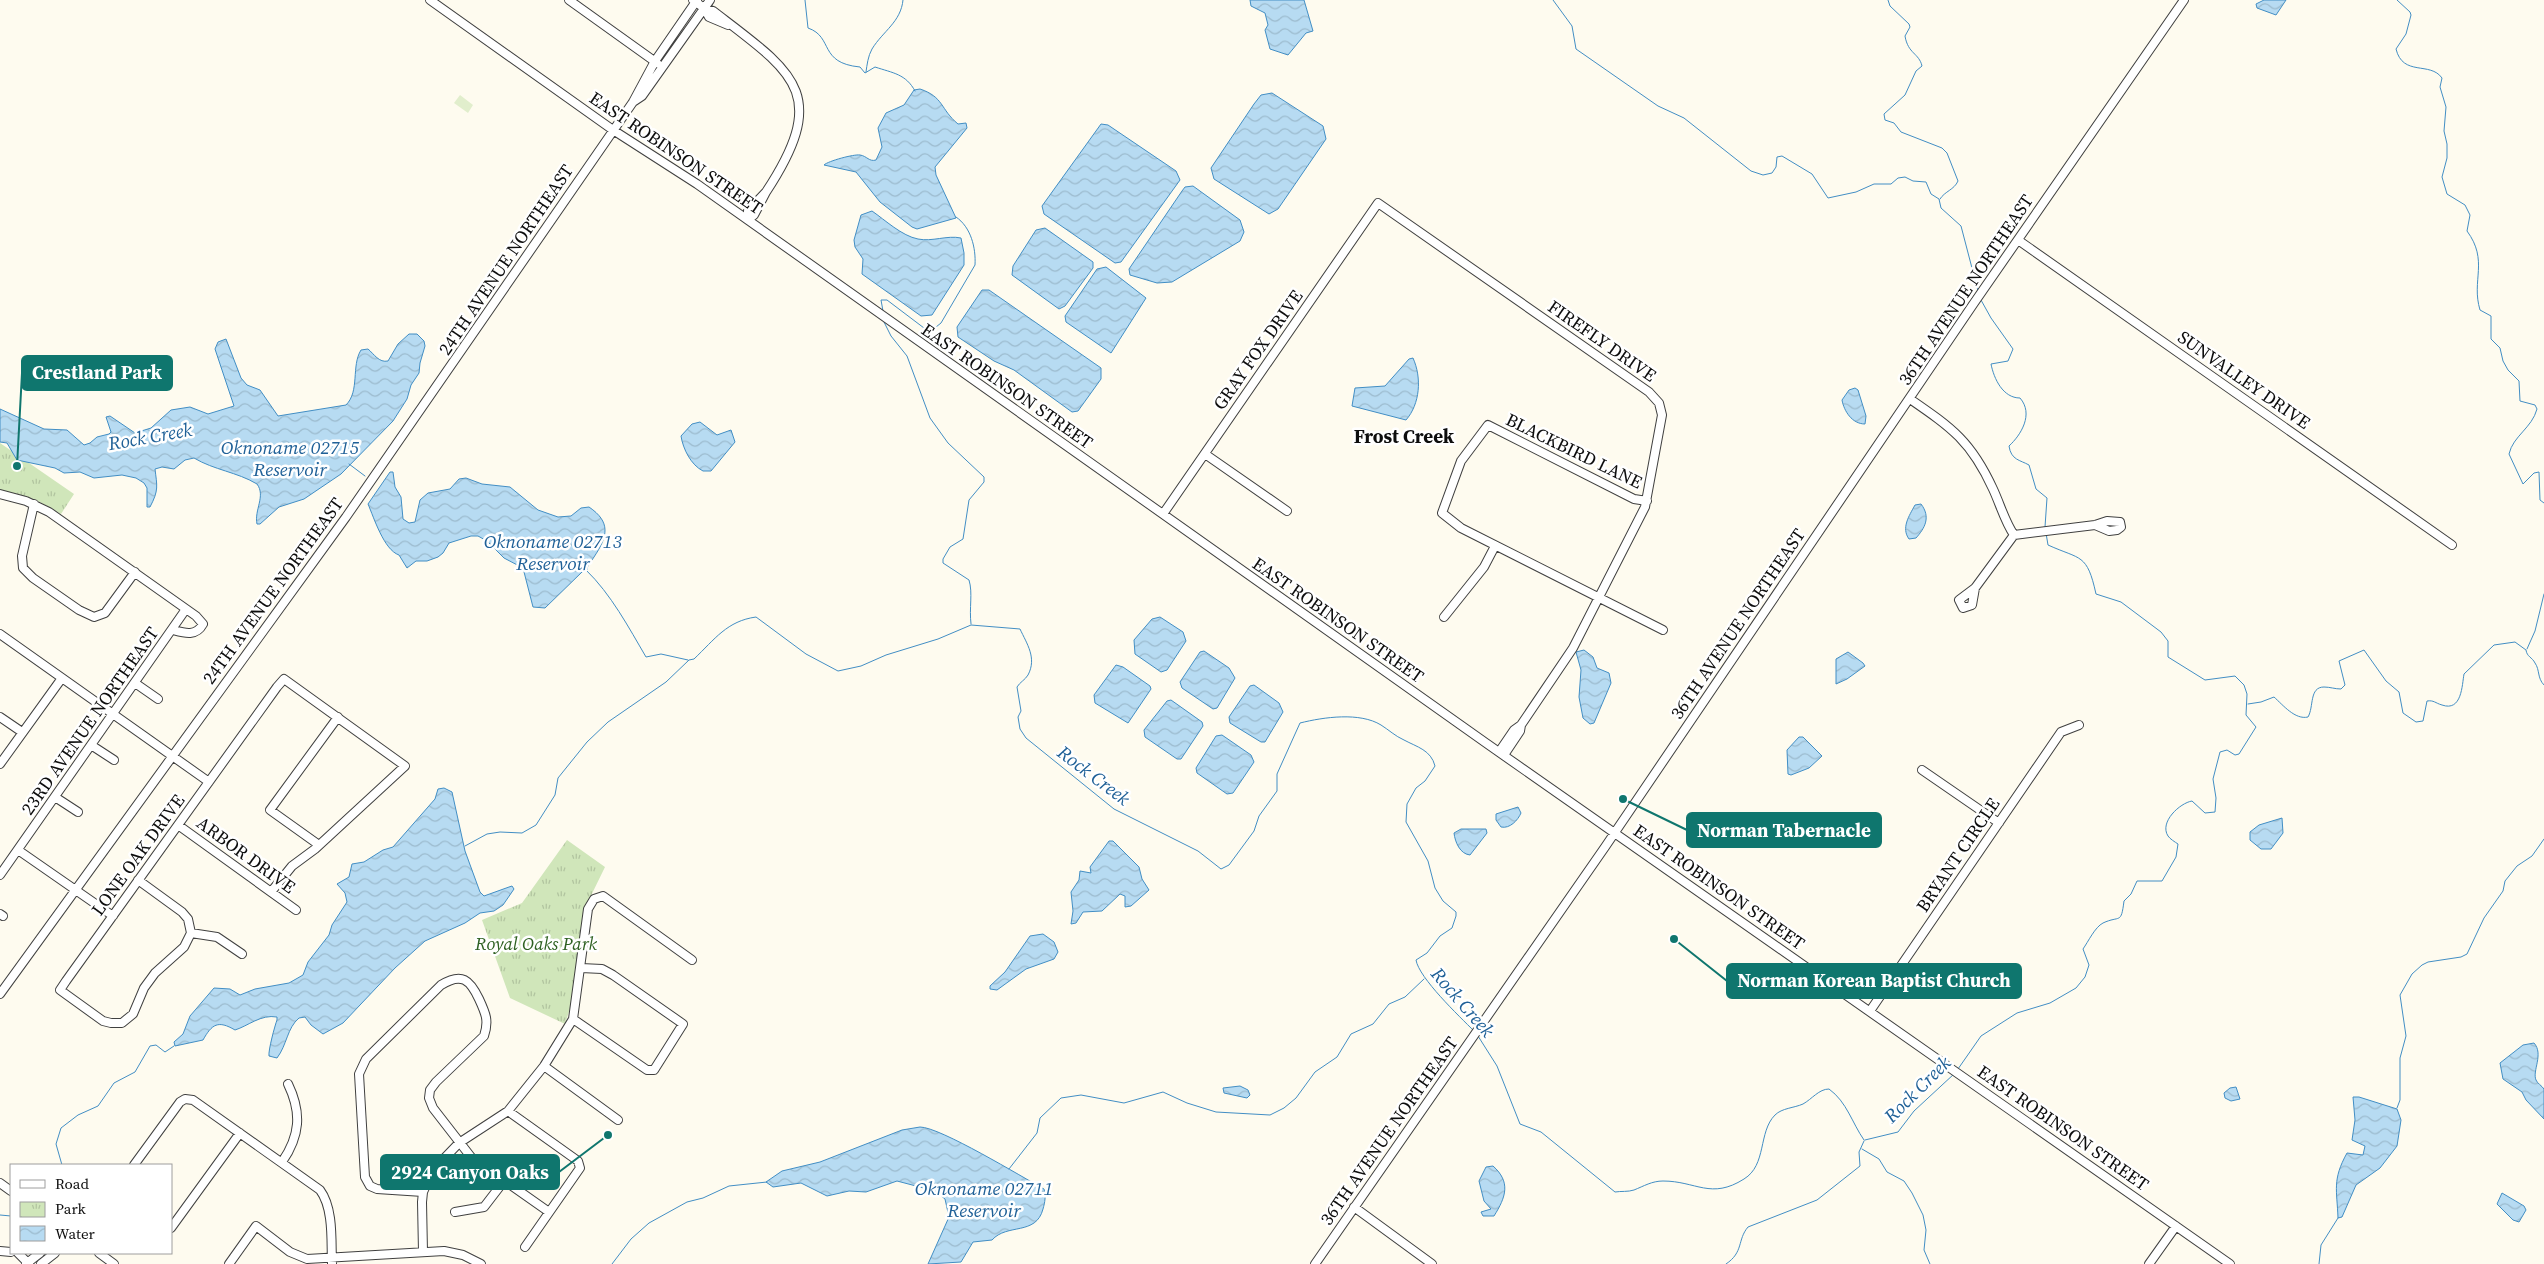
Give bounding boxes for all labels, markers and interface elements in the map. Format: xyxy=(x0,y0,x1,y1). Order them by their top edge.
street label: EAST ROBINSON STREET xyxy=(585,85,768,220)
street label: 24TH AVENUE NORTHEAST xyxy=(432,159,579,360)
street label: 36TH AVENUE NORTHEAST xyxy=(1892,189,2039,390)
street label: GRAY FOX DRIVE xyxy=(1207,285,1308,415)
street label: FIREFLY DRIVE xyxy=(1543,294,1662,387)
street label: EAST ROBINSON STREET xyxy=(917,317,1098,454)
street label: SUNVALLEY DRIVE xyxy=(2173,324,2316,435)
callout: Crestland Park xyxy=(22,356,172,390)
text: Crestland Park xyxy=(32,359,163,385)
street label: BLACKBIRD LANE xyxy=(1502,407,1647,494)
water label: Rock Creek xyxy=(105,416,194,456)
district label: Frost Creek xyxy=(1354,423,1455,449)
water label: Oknoname 02715 Reservoir xyxy=(221,434,359,482)
street label: 24TH AVENUE NORTHEAST xyxy=(196,492,349,689)
street label: 36TH AVENUE NORTHEAST xyxy=(1664,523,1811,724)
water label: Oknoname 02713 Reservoir xyxy=(484,528,622,576)
street label: EAST ROBINSON STREET xyxy=(1248,551,1429,688)
street label: 23RD AVENUE NORTHEAST xyxy=(15,622,164,820)
water label: Rock Creek xyxy=(1052,739,1136,811)
street label: LONE OAK DRIVE xyxy=(85,789,190,920)
street label: BRYANT CIRCLE xyxy=(1910,792,2005,917)
street label: ARBOR DRIVE xyxy=(192,810,301,899)
callout: Norman Tabernacle xyxy=(1687,813,1881,847)
text: Norman Tabernacle xyxy=(1697,817,1871,843)
street label: EAST ROBINSON STREET xyxy=(1629,818,1810,955)
park label: Royal Oaks Park xyxy=(474,931,598,956)
water label: Rock Creek xyxy=(1425,961,1501,1043)
callout: Norman Korean Baptist Church xyxy=(1727,964,2021,998)
text: Norman Korean Baptist Church xyxy=(1737,967,2011,993)
street label: 36TH AVENUE NORTHEAST xyxy=(1314,1031,1463,1230)
water label: Rock Creek xyxy=(1877,1050,1956,1129)
street label: EAST ROBINSON STREET xyxy=(1973,1059,2154,1196)
callout: 2924 Canyon Oaks xyxy=(381,1155,559,1189)
text: 2924 Canyon Oaks xyxy=(391,1159,549,1185)
legend xyxy=(10,1164,172,1254)
text: Road xyxy=(55,1173,89,1194)
water label: Oknoname 02711 Reservoir xyxy=(915,1175,1053,1223)
text: Park xyxy=(55,1198,87,1219)
text: Water xyxy=(55,1223,96,1244)

